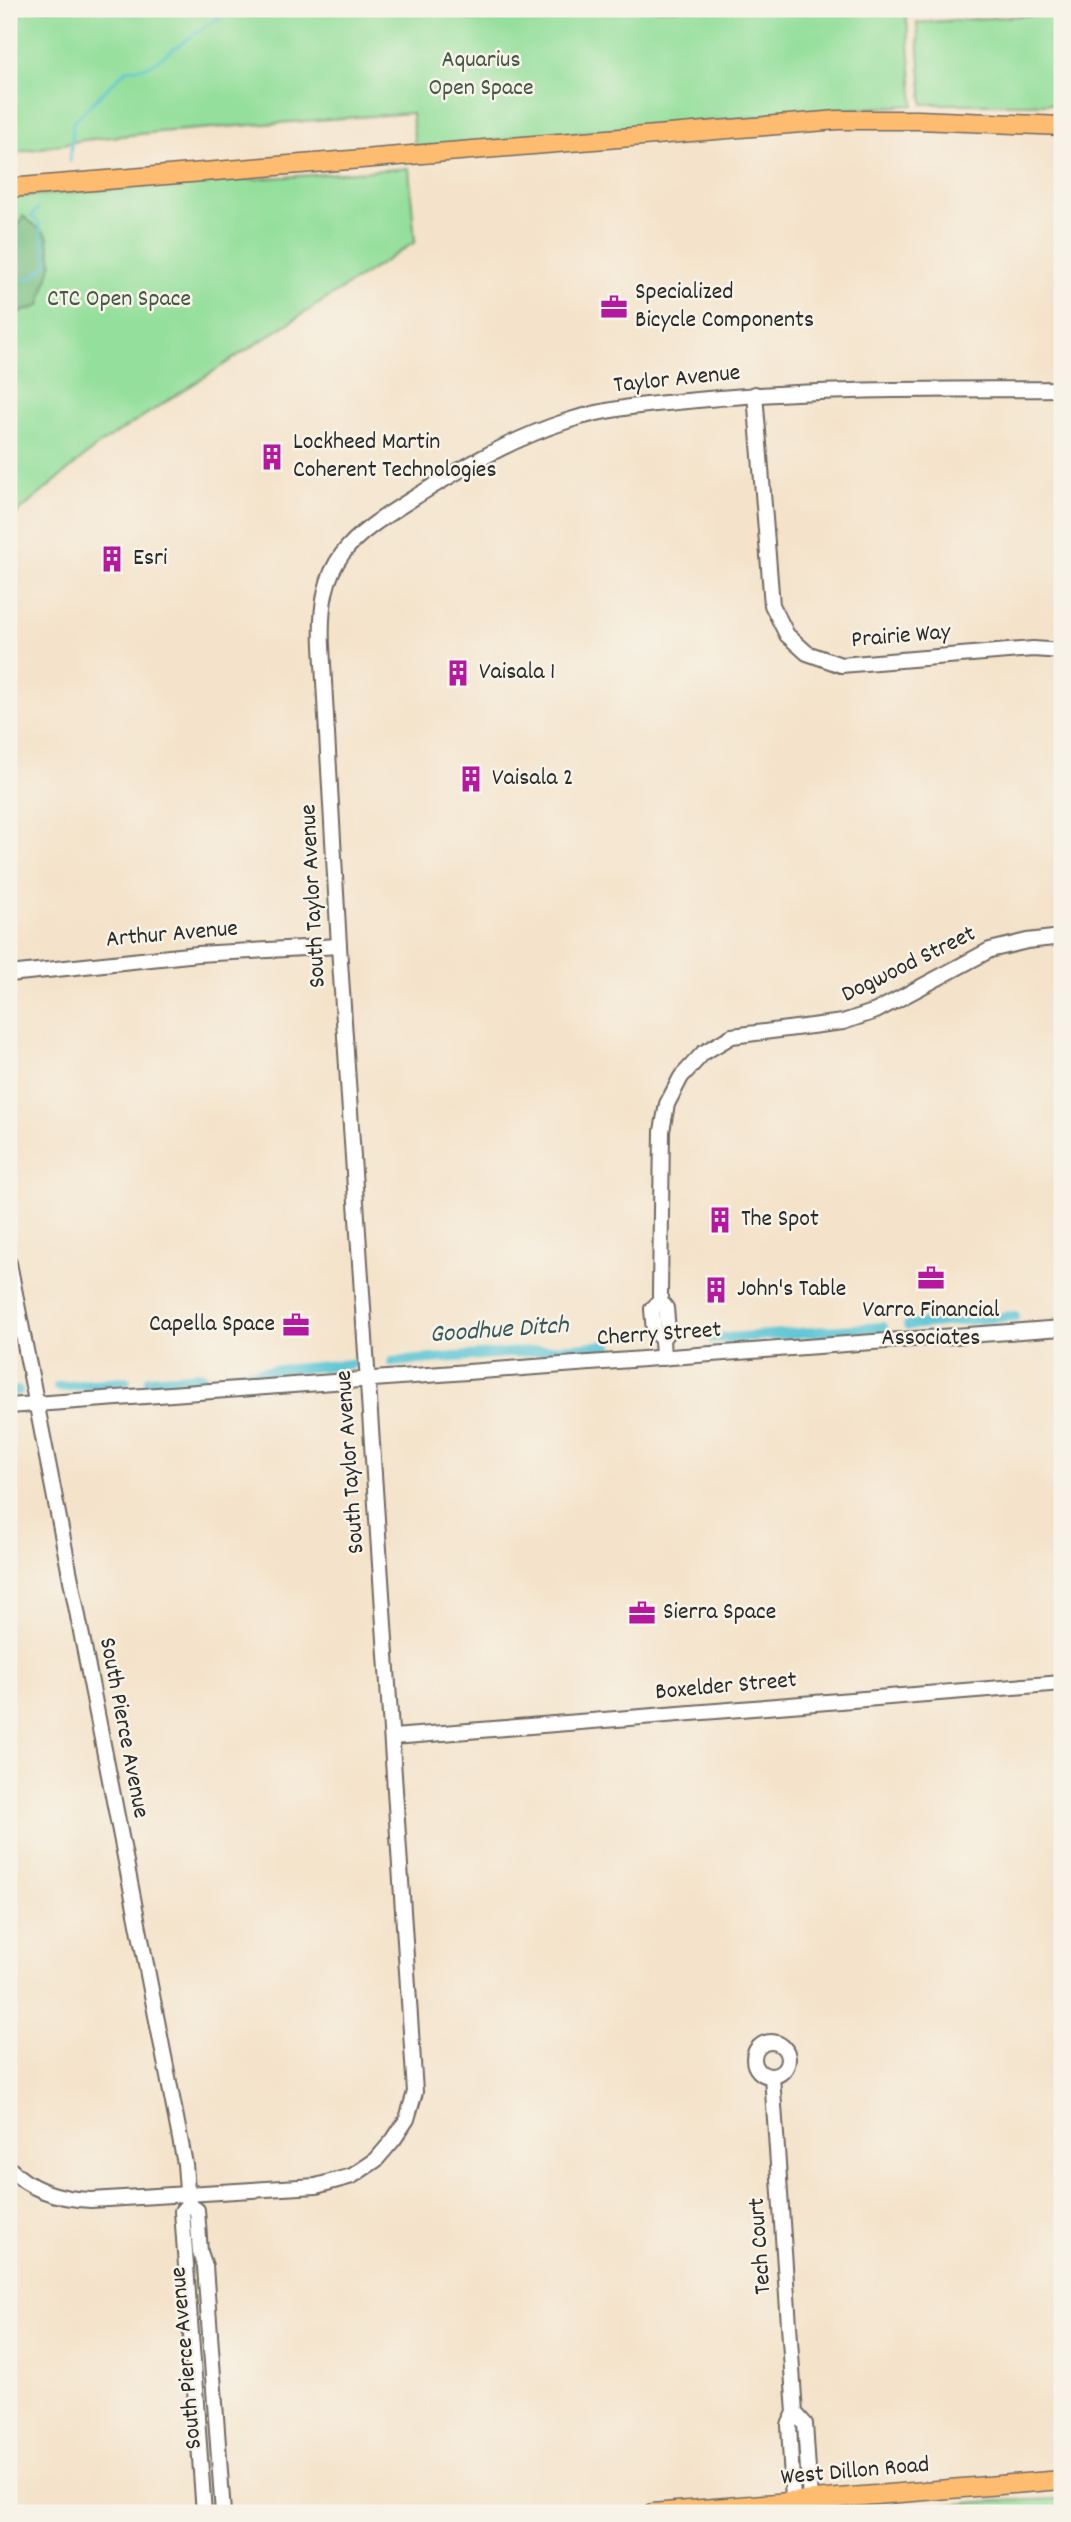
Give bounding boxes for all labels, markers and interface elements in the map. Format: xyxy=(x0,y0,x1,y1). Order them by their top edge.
park label: Aquarius Open Space xyxy=(428,44,534,106)
place label: Specialized Bicycle Components xyxy=(635,276,814,338)
park label: CTC Open Space xyxy=(47,283,191,317)
office icon: Specialized Bicycle Components xyxy=(599,292,629,322)
street label: Taylor Avenue xyxy=(612,356,742,404)
place label: Lockheed Martin Coherent Technologies xyxy=(293,426,497,488)
building icon: Lockheed Martin Coherent Technologies xyxy=(257,442,287,472)
place label: Esri xyxy=(133,542,167,576)
building icon: Esri xyxy=(97,544,127,574)
street label: Prairie Way xyxy=(850,616,953,658)
place label: Vaisala 1 xyxy=(479,656,555,690)
building icon: Vaisala 1 xyxy=(443,658,473,688)
place label: Vaisala 2 xyxy=(492,762,574,796)
building icon: Vaisala 2 xyxy=(456,764,486,794)
street label: South Taylor Avenue xyxy=(292,803,336,989)
street label: Arthur Avenue xyxy=(105,912,239,958)
street label: Dogwood Street xyxy=(836,918,982,1012)
place label: The Spot xyxy=(741,1203,819,1237)
building icon: The Spot xyxy=(705,1205,735,1235)
office icon: Varra Financial Associates xyxy=(916,1263,946,1293)
place label: John's Table xyxy=(737,1273,846,1307)
building icon: John's Table xyxy=(701,1275,731,1305)
place label: Varra Financial Associates xyxy=(863,1294,1000,1356)
place label: Capella Space xyxy=(149,1308,275,1342)
water label: Goodhue Ditch xyxy=(428,1308,571,1354)
office icon: Capella Space xyxy=(281,1310,311,1340)
street label: Cherry Street xyxy=(596,1314,723,1356)
street label: South Taylor Avenue xyxy=(328,1369,374,1555)
place label: Sierra Space xyxy=(663,1596,776,1630)
office icon: Sierra Space xyxy=(627,1598,657,1628)
street label: South Pierce Avenue xyxy=(89,1635,157,1821)
street label: Boxelder Street xyxy=(654,1664,798,1710)
street label: Tech Court xyxy=(741,2196,781,2296)
street label: South Pierce Avenue xyxy=(162,2265,212,2451)
street label: West Dillon Road xyxy=(779,2449,931,2495)

